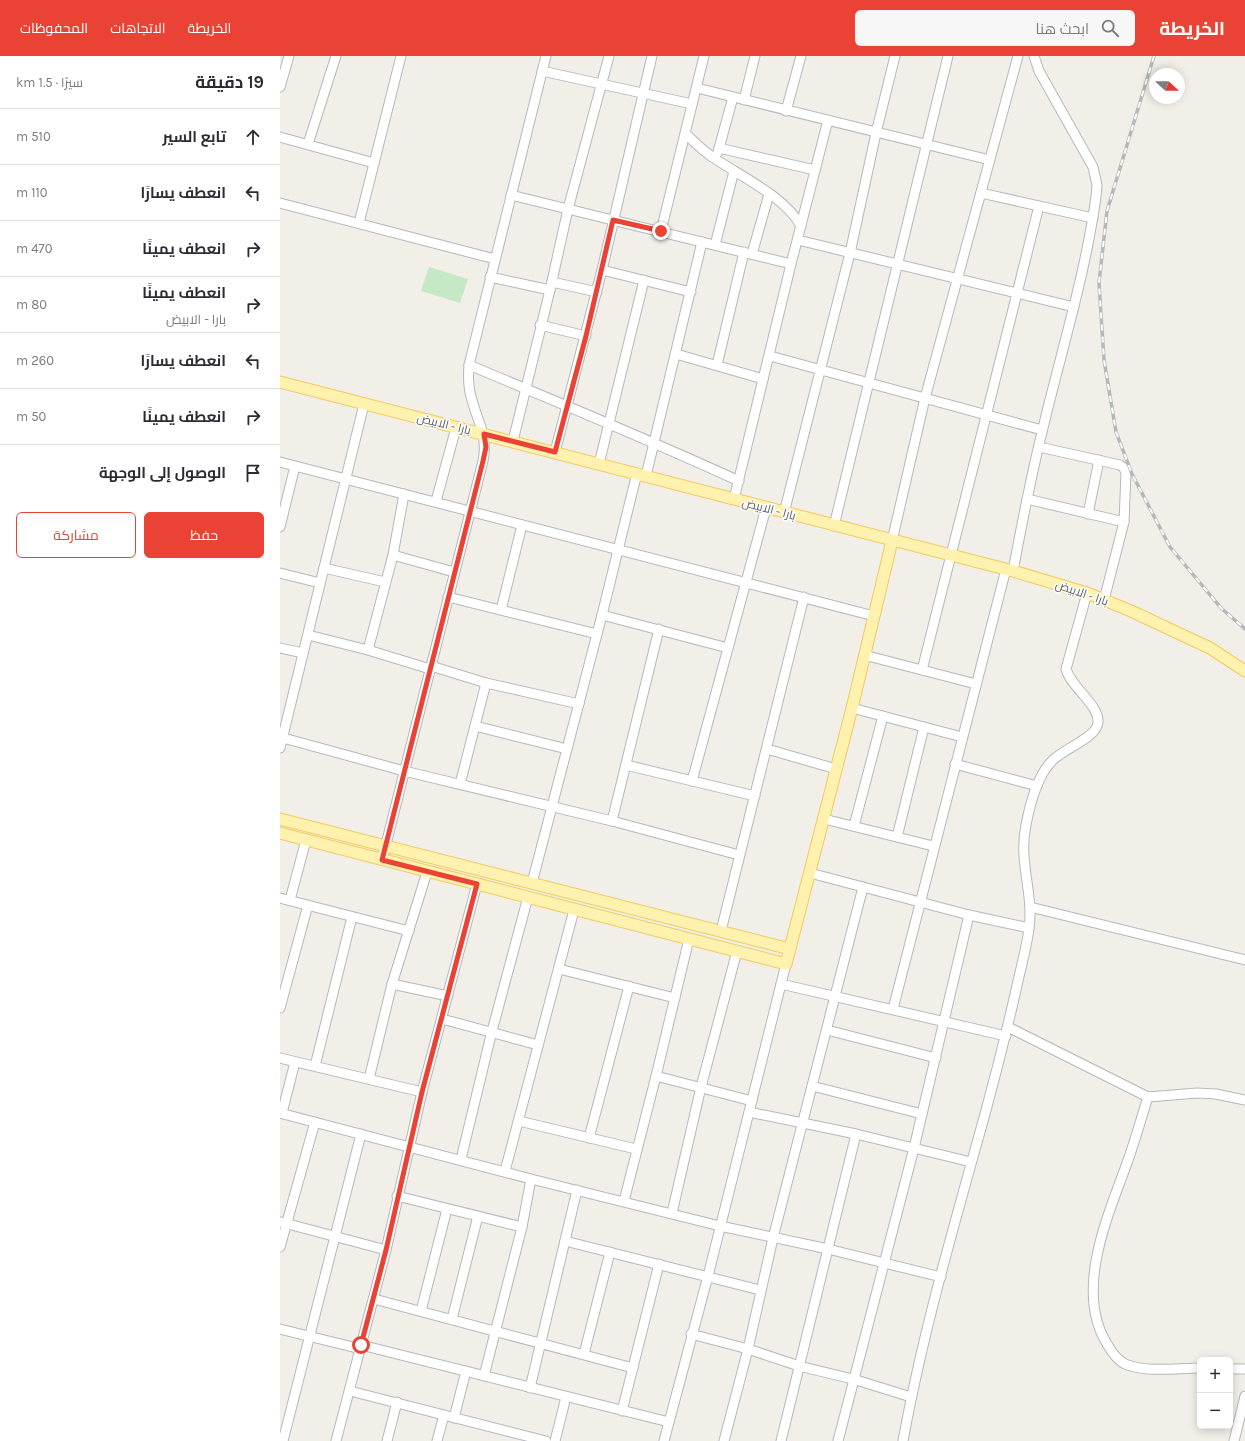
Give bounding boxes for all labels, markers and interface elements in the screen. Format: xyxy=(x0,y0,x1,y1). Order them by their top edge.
search box xyxy=(855,10,1135,46)
icon: search xyxy=(1099,17,1121,39)
text: الخريطة xyxy=(1159,18,1225,40)
text: المحفوظات xyxy=(20,20,88,37)
text: الاتجاهات xyxy=(110,20,166,37)
text: الخريطة xyxy=(188,20,231,37)
text: ابحث هنا xyxy=(1035,20,1089,38)
north arrow xyxy=(1149,68,1185,104)
text: 19 دقيقة xyxy=(195,72,264,92)
text: سيرًا · 1.5 km xyxy=(16,75,83,90)
icon: ahead xyxy=(242,126,264,148)
text: تابع السير xyxy=(163,128,226,146)
text: 510 m xyxy=(16,129,51,144)
icon: left xyxy=(242,182,264,204)
text: انعطف يسارًا xyxy=(140,184,226,202)
text: 110 m xyxy=(16,185,48,200)
route end xyxy=(652,222,670,240)
icon: right xyxy=(242,238,264,260)
text: انعطف يمينًا xyxy=(142,240,226,258)
text: 470 m xyxy=(16,241,52,256)
text: انعطف يمينًا xyxy=(142,284,226,302)
icon: right xyxy=(242,294,264,316)
text: 80 m xyxy=(16,297,47,312)
text: بارا - الابيض xyxy=(166,312,226,327)
icon: left xyxy=(242,350,264,372)
text: انعطف يسارًا xyxy=(140,352,226,370)
text: 260 m xyxy=(16,353,54,368)
icon: right xyxy=(242,406,264,428)
text: انعطف يمينًا xyxy=(142,408,226,426)
text: 50 m xyxy=(16,409,46,424)
street label: بارا - الابيض xyxy=(415,411,473,437)
icon: arrive xyxy=(242,462,264,484)
text: الوصول إلى الوجهة xyxy=(99,464,226,482)
street label: بارا - الابيض xyxy=(740,495,798,523)
button: مشاركة xyxy=(16,512,136,558)
button: حفظ xyxy=(144,512,264,558)
street label: بارا - الابيض xyxy=(1054,577,1110,609)
route start xyxy=(352,1336,370,1354)
map controls xyxy=(1197,1357,1233,1429)
button: + xyxy=(1197,1357,1233,1393)
button: − xyxy=(1197,1393,1233,1429)

